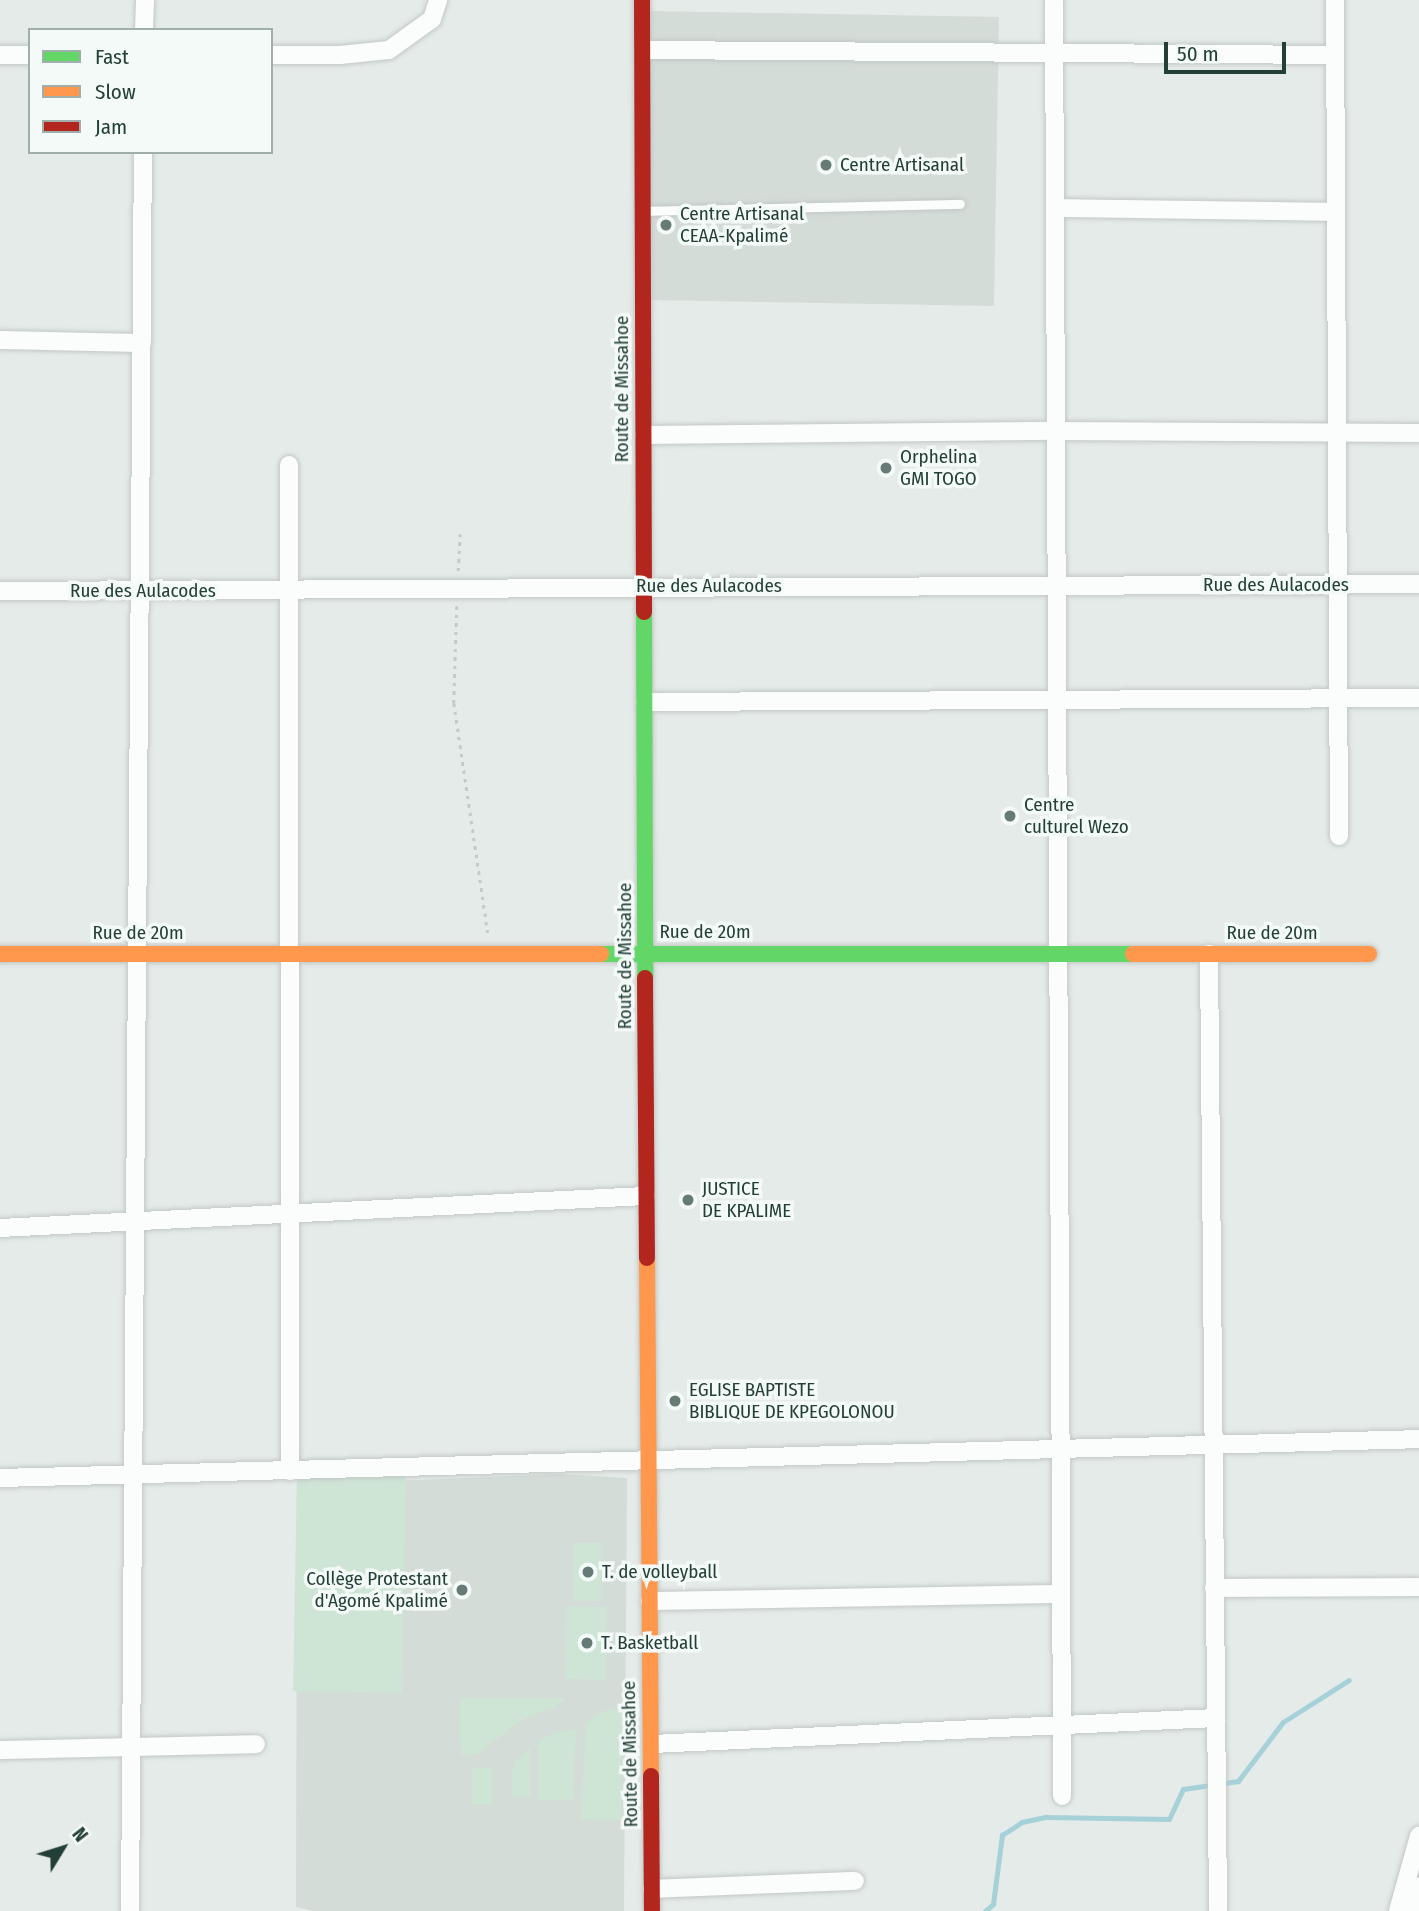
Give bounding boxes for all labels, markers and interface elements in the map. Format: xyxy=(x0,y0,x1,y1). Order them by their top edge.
legend xyxy=(28,28,273,154)
scale bar xyxy=(1167,28,1290,72)
text: 50 m xyxy=(1177,41,1219,67)
text: Fast xyxy=(95,44,129,70)
text: Slow xyxy=(95,79,136,105)
text: Jam xyxy=(95,114,127,140)
place label: Centre Artisanal xyxy=(840,154,964,176)
marker: Centre Artisanal xyxy=(818,157,834,173)
place label: Centre Artisanal CEAA-Kpalimé xyxy=(680,203,804,247)
marker: Centre Artisanal CEAA-Kpalimé xyxy=(658,217,674,233)
street label: Route de Missahoe xyxy=(611,316,633,462)
place label: Orphelina GMI TOGO xyxy=(900,446,977,490)
marker: Orphelina GMI TOGO xyxy=(878,460,894,476)
street label: Rue des Aulacodes xyxy=(1203,574,1349,596)
street label: Rue des Aulacodes xyxy=(636,575,782,597)
street label: Rue des Aulacodes xyxy=(70,580,216,602)
place label: Centre culturel Wezo xyxy=(1024,794,1129,838)
marker: Centre culturel Wezo xyxy=(1002,808,1018,824)
street label: Route de Missahoe xyxy=(614,883,636,1029)
street label: Rue de 20m xyxy=(659,921,751,943)
street label: Rue de 20m xyxy=(92,922,184,944)
street label: Rue de 20m xyxy=(1226,922,1318,944)
place label: JUSTICE DE KPALIME xyxy=(702,1178,791,1222)
marker: JUSTICE DE KPALIME xyxy=(680,1192,696,1208)
place label: EGLISE BAPTISTE BIBLIQUE DE KPEGOLONOU xyxy=(689,1379,895,1423)
marker: EGLISE BAPTISTE BIBLIQUE DE KPEGOLONOU xyxy=(667,1393,683,1409)
place label: T. de volleyball xyxy=(602,1561,717,1583)
marker: T. de volleyball xyxy=(580,1564,596,1580)
place label: Collège Protestant d'Agomé Kpalimé xyxy=(306,1568,448,1612)
marker: Collège Protestant d'Agomé Kpalimé xyxy=(454,1582,470,1598)
place label: T. Basketball xyxy=(601,1632,698,1654)
marker: T. Basketball xyxy=(579,1635,595,1651)
street label: Route de Missahoe xyxy=(617,1680,643,1828)
north arrow xyxy=(28,1813,98,1883)
text: N xyxy=(67,1823,93,1846)

